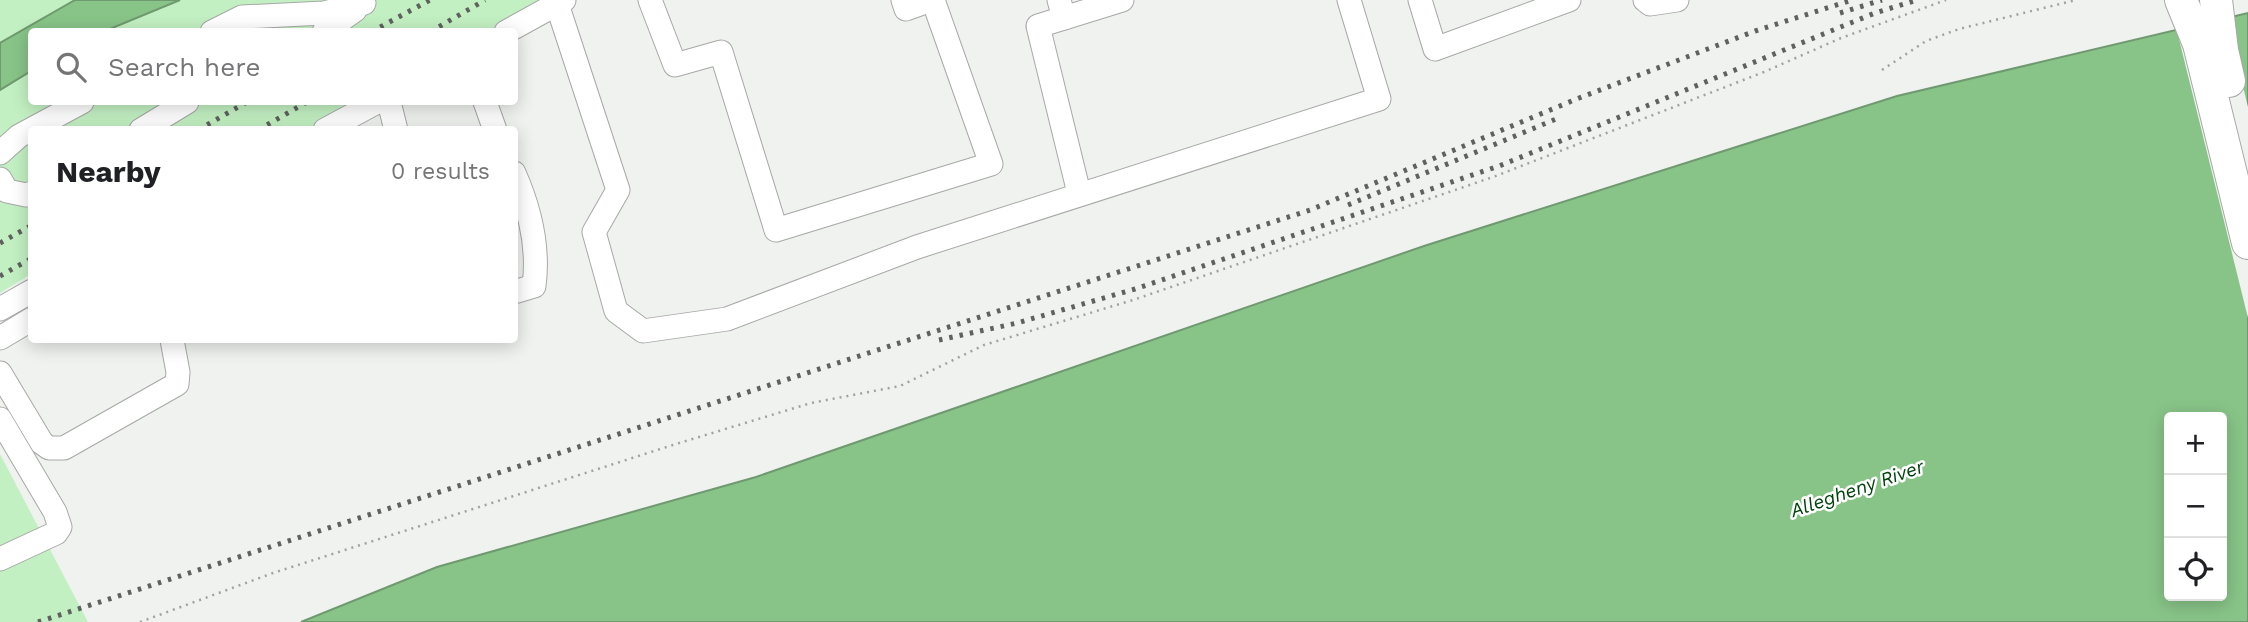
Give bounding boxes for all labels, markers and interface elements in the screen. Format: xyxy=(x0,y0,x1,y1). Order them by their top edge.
search box xyxy=(28,28,518,105)
icon: search xyxy=(52,48,90,86)
text: Search here xyxy=(108,52,260,82)
text: Nearby xyxy=(56,154,161,189)
text: 0 results xyxy=(391,158,490,185)
map controls xyxy=(2164,412,2227,601)
button: + xyxy=(2164,412,2227,475)
water label: Allegheny River xyxy=(1786,455,1928,522)
button: − xyxy=(2164,475,2227,538)
button: locate xyxy=(2164,538,2227,601)

